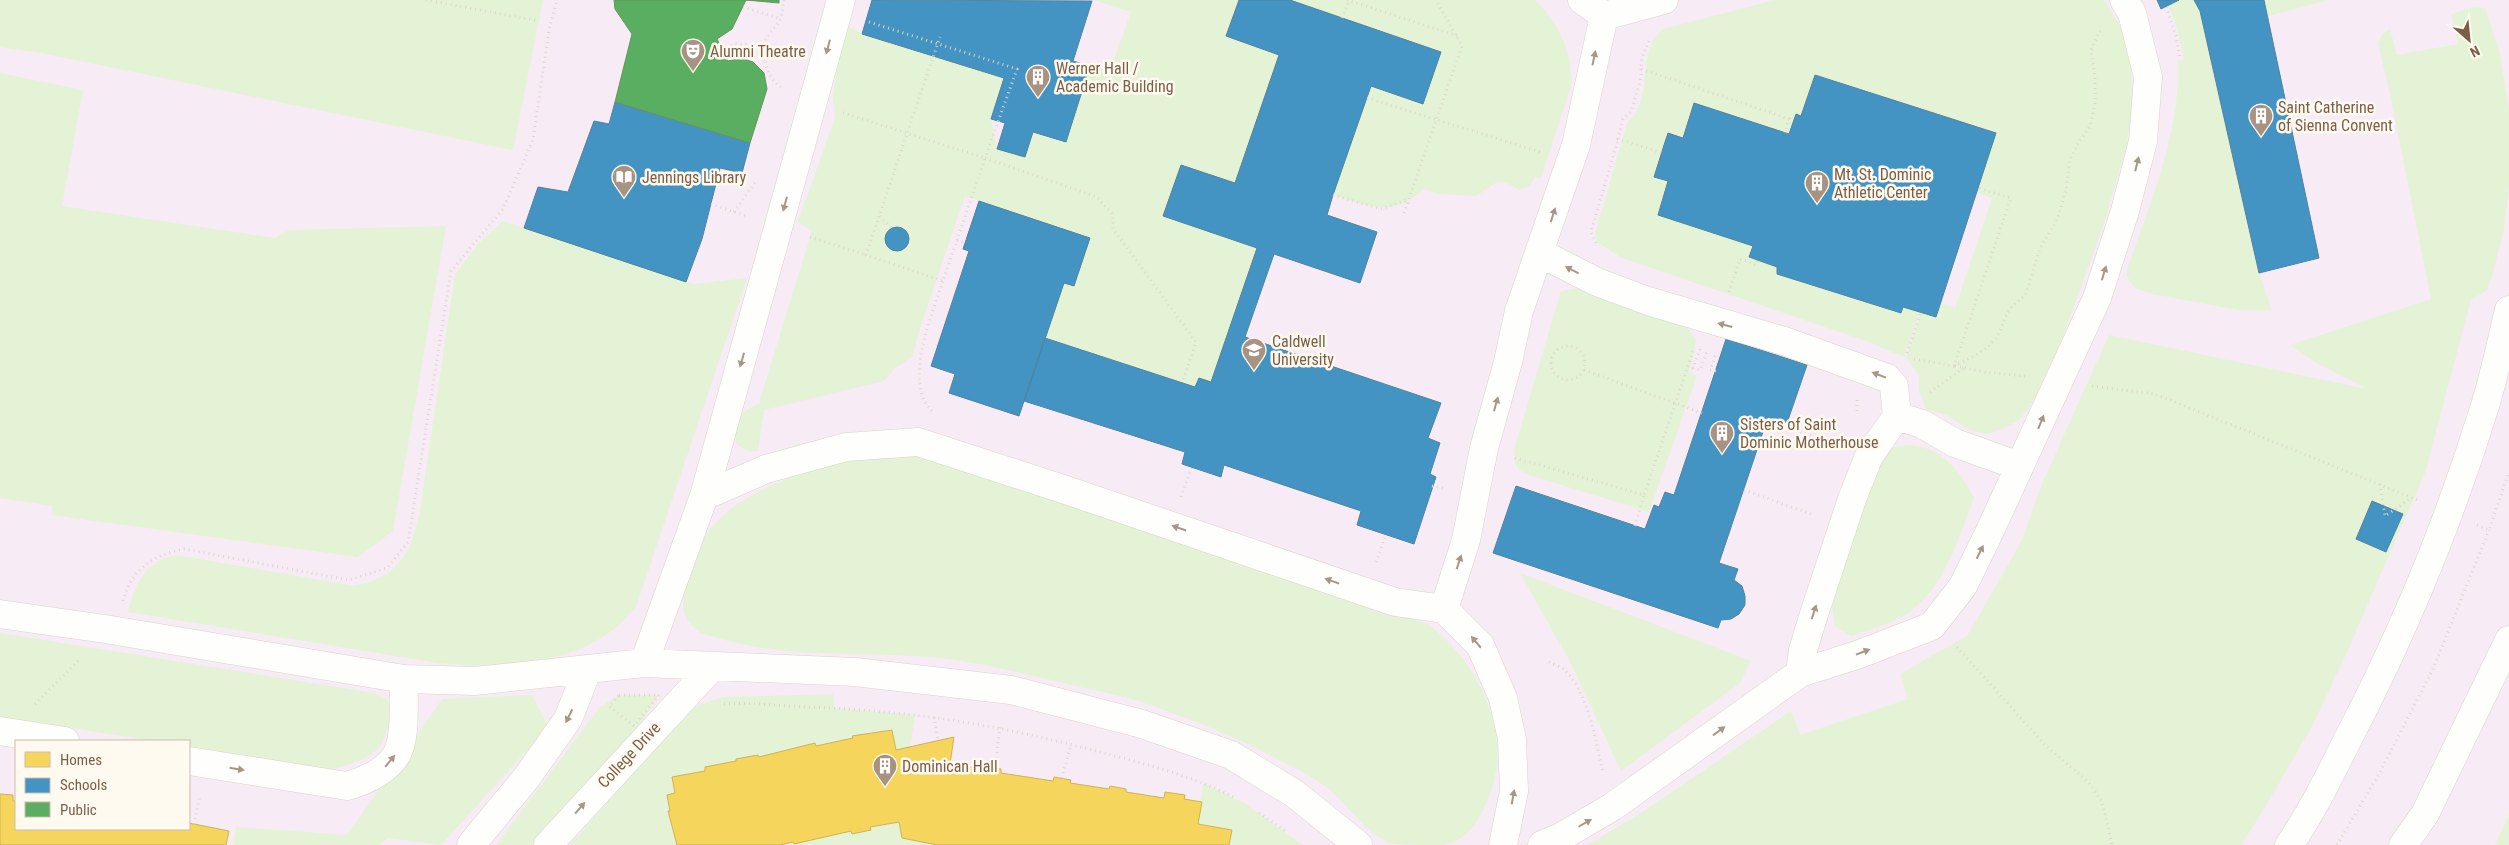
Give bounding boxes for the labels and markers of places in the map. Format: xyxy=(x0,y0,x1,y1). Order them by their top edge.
theatre icon: Alumni Theatre xyxy=(680,38,706,72)
place label: Alumni Theatre xyxy=(710,42,806,61)
place label: Werner Hall / Academic Building xyxy=(1056,59,1174,96)
building icon: Werner Hall / Academic Building xyxy=(1025,64,1051,98)
place label: Saint Catherine of Sienna Convent xyxy=(2278,98,2393,135)
building icon: Saint Catherine of Sienna Convent xyxy=(2248,103,2274,137)
library icon: Jennings Library xyxy=(611,164,637,198)
place label: Mt. St. Dominic Athletic Center xyxy=(1834,165,1931,202)
place label: Jennings Library xyxy=(642,168,746,187)
building icon: Mt. St. Dominic Athletic Center xyxy=(1804,170,1830,204)
place label: Caldwell University xyxy=(1272,332,1334,369)
school or university icon: Caldwell University xyxy=(1241,337,1267,371)
place label: Sisters of Saint Dominic Motherhouse xyxy=(1740,415,1879,452)
building icon: Sisters of Saint Dominic Motherhouse xyxy=(1709,420,1735,454)
building icon: Dominican Hall xyxy=(872,753,898,787)
place label: Dominican Hall xyxy=(902,757,998,776)

